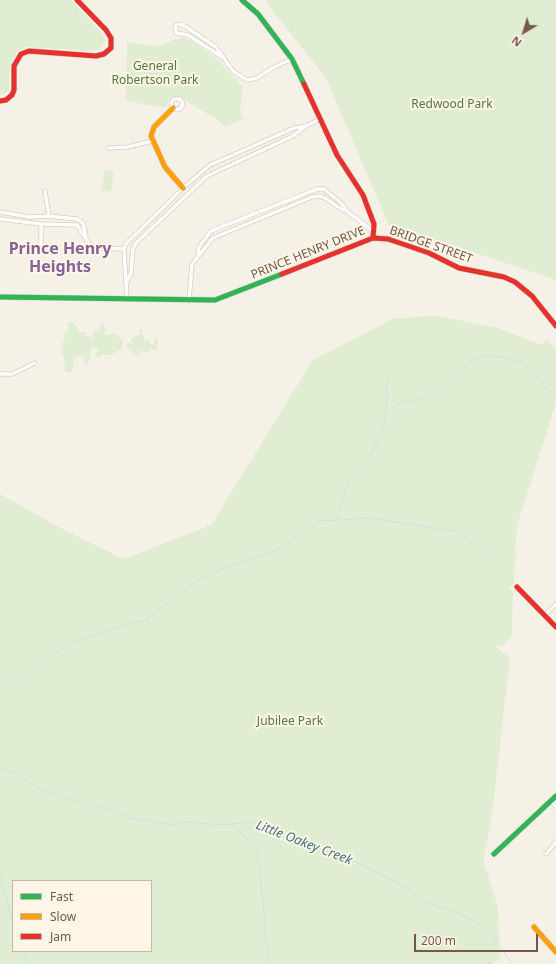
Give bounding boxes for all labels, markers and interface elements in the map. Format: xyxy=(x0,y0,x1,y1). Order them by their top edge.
north arrow xyxy=(504,12,544,52)
text: N xyxy=(508,33,524,51)
park label: General Robertson Park xyxy=(111,60,199,88)
park label: Redwood Park xyxy=(411,98,493,112)
street label: BRIDGE STREET xyxy=(387,223,475,267)
street label: PRINCE HENRY DRIVE xyxy=(249,224,367,282)
district label: Prince Henry Heights xyxy=(9,239,111,277)
park label: Jubilee Park xyxy=(257,715,323,729)
water label: Little Oakey Creek xyxy=(254,817,354,869)
legend xyxy=(12,880,152,952)
text: Fast xyxy=(50,888,73,905)
text: Slow xyxy=(50,908,76,925)
scale bar xyxy=(416,926,540,952)
text: Jam xyxy=(50,928,71,945)
text: 200 m xyxy=(421,932,456,949)

